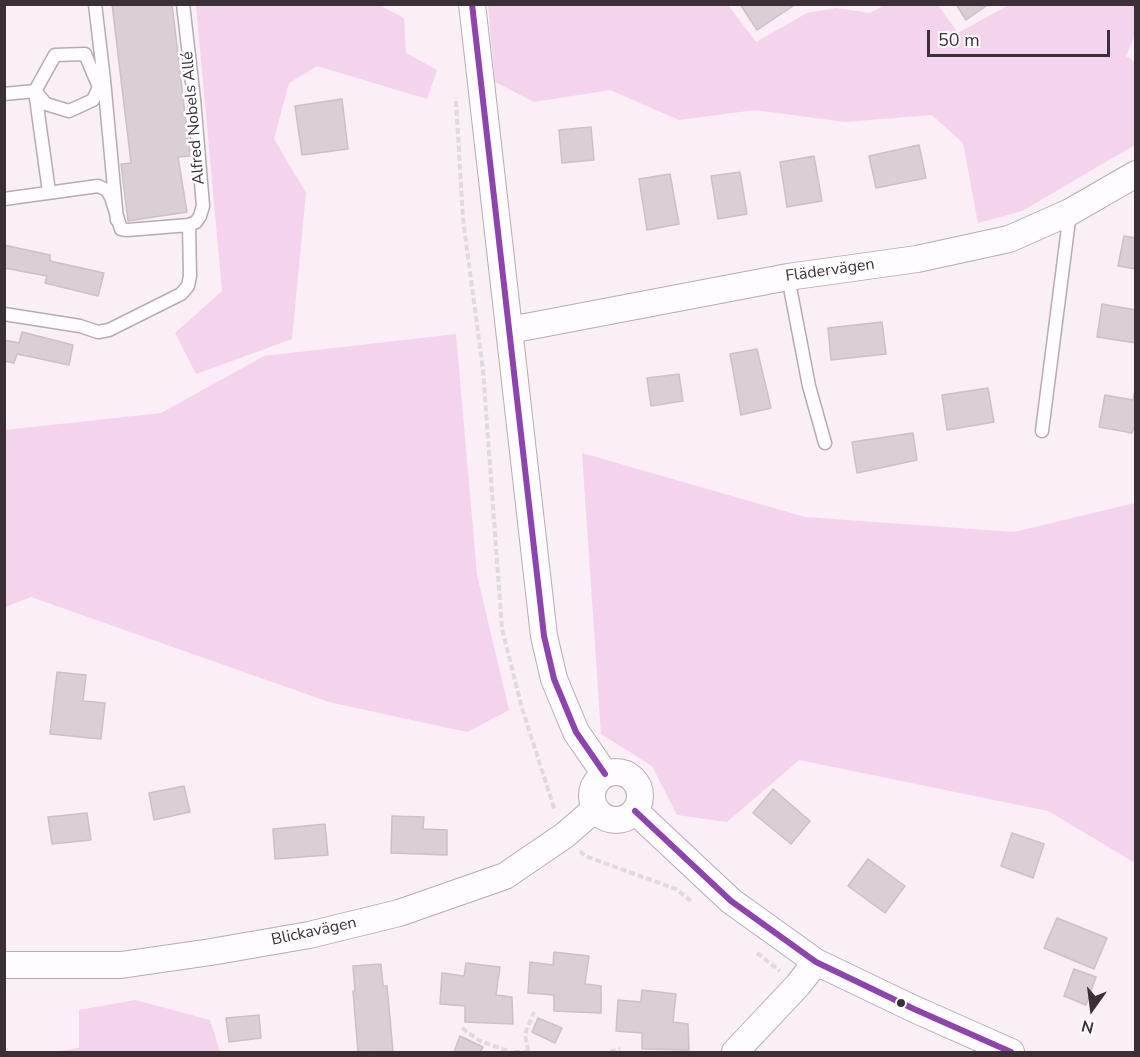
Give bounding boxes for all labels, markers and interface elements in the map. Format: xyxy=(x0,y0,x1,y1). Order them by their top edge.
scale bar xyxy=(930,18,1113,56)
text: 50 m xyxy=(938,28,980,52)
street label: Alfred Nobels Allé xyxy=(179,51,209,185)
street label: Flädervägen xyxy=(784,255,876,287)
street label: Blickavägen xyxy=(270,914,358,950)
north arrow xyxy=(1062,979,1122,1039)
unlabelled marker xyxy=(895,997,907,1009)
text: N xyxy=(1079,1014,1096,1039)

